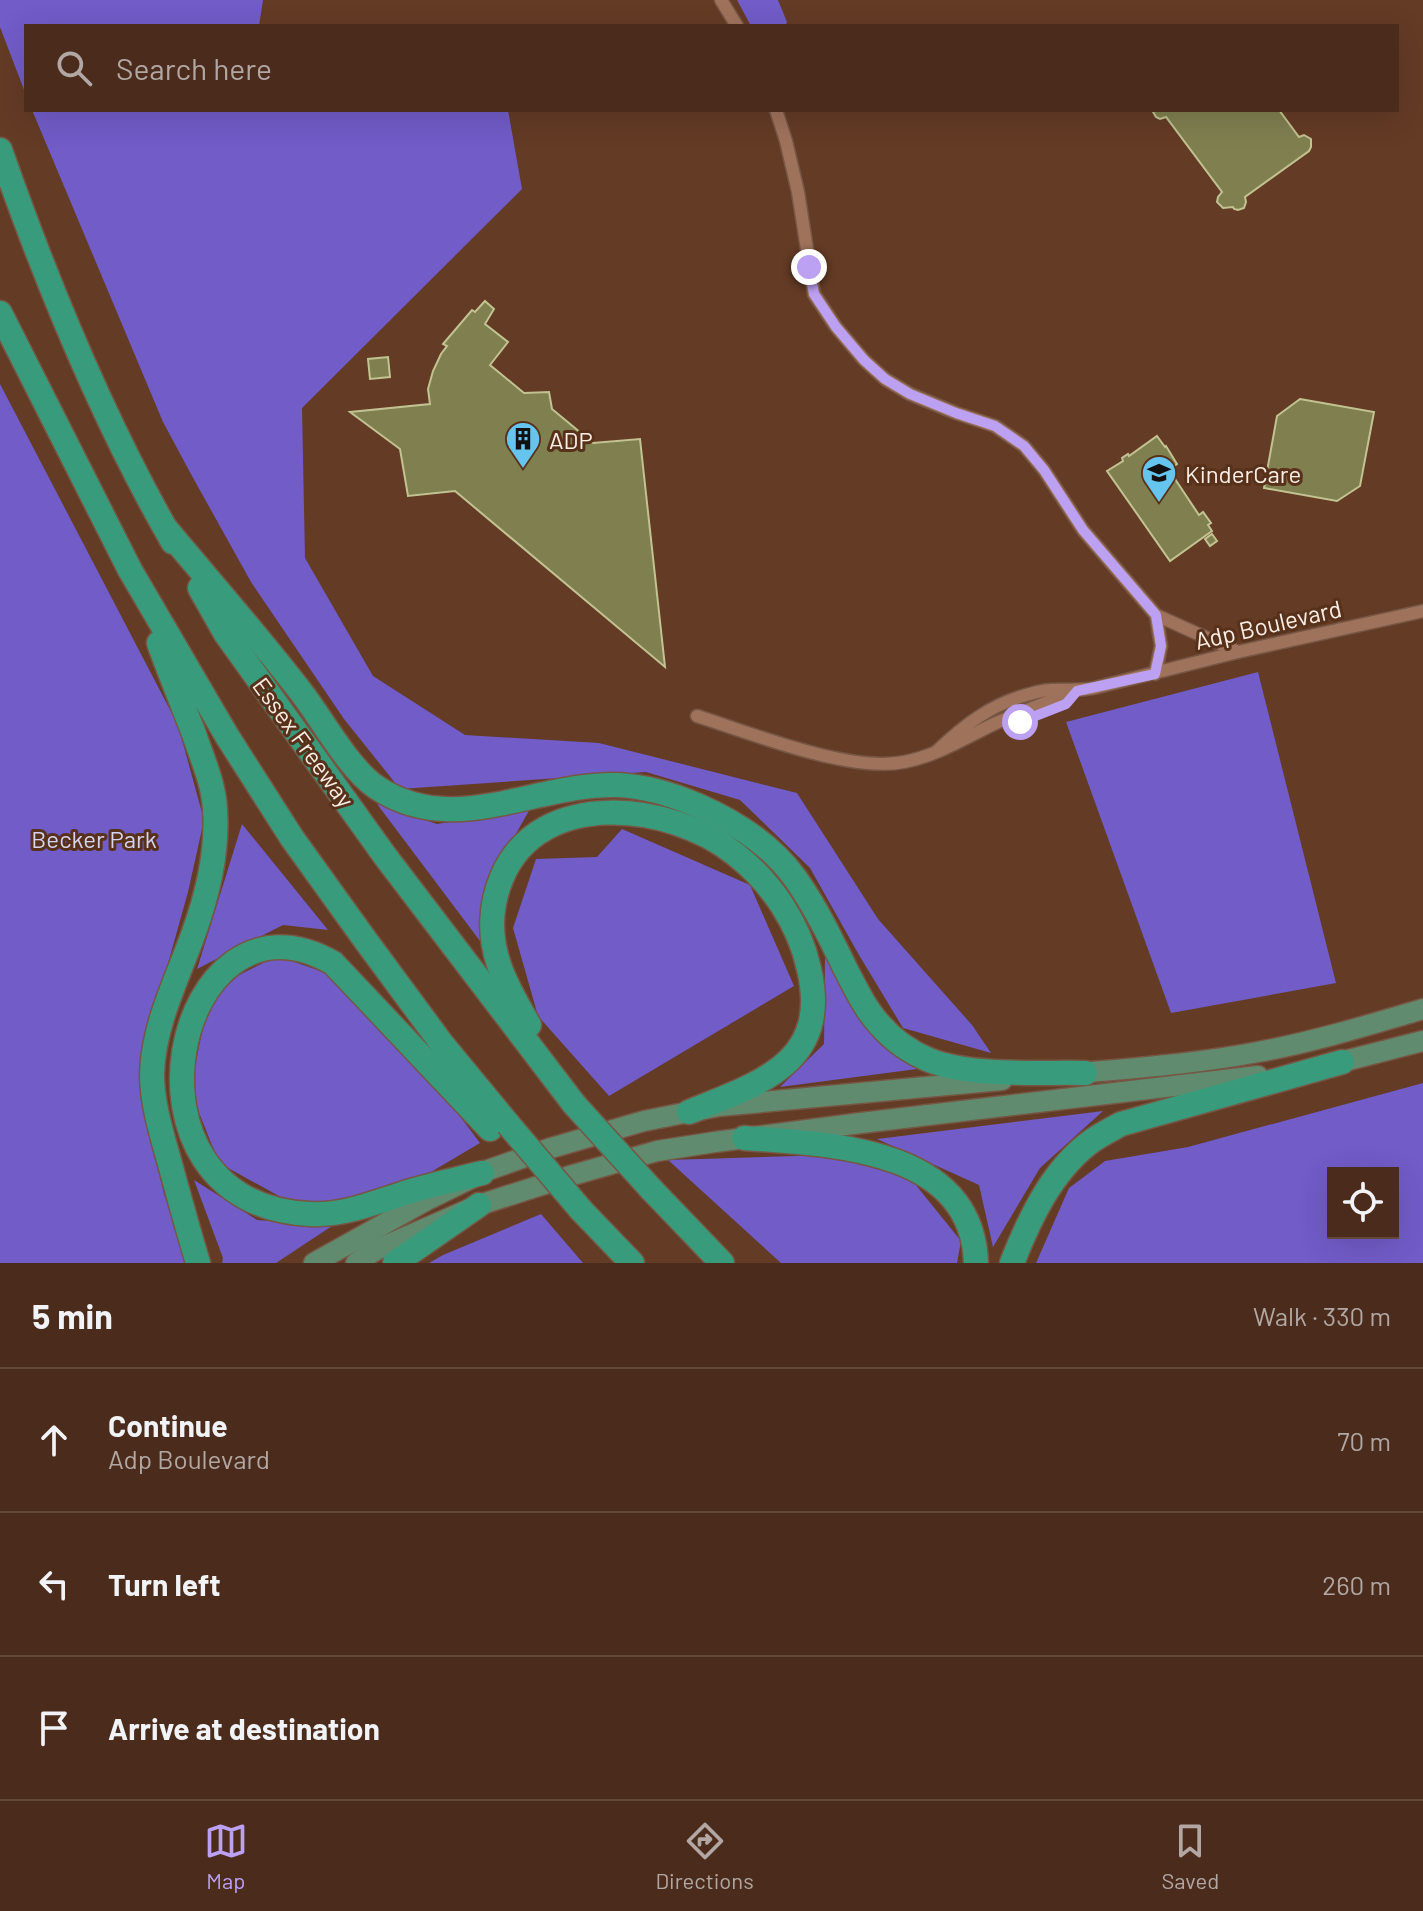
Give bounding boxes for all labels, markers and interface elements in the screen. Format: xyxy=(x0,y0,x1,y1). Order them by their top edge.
search box xyxy=(24,24,1399,112)
icon: search xyxy=(52,46,96,90)
text: Search here xyxy=(116,50,272,86)
route end xyxy=(791,249,827,285)
building icon: ADP xyxy=(504,420,542,470)
place label: ADP xyxy=(549,425,593,454)
school or university icon: KinderCare xyxy=(1140,454,1178,504)
place label: KinderCare xyxy=(1185,459,1301,488)
street label: Adp Boulevard xyxy=(1192,593,1344,655)
street label: Essex Freeway xyxy=(247,671,361,813)
route start xyxy=(1002,704,1038,740)
park label: Becker Park xyxy=(31,824,157,853)
map controls xyxy=(1327,1167,1399,1239)
button: locate xyxy=(1327,1167,1399,1239)
text: 5 min xyxy=(32,1295,113,1336)
text: Walk · 330 m xyxy=(1253,1300,1391,1331)
text: Continue xyxy=(108,1407,228,1443)
icon: ahead xyxy=(32,1418,76,1462)
text: 70 m xyxy=(1337,1425,1391,1456)
text: Adp Boulevard xyxy=(108,1443,270,1474)
icon: left xyxy=(32,1562,76,1606)
text: Turn left xyxy=(108,1566,221,1602)
text: 260 m xyxy=(1322,1569,1391,1600)
icon: arrive xyxy=(32,1706,76,1750)
text: Arrive at destination xyxy=(108,1710,380,1746)
tab: Map xyxy=(204,1819,248,1893)
tab: Directions xyxy=(655,1819,754,1893)
tab: Saved xyxy=(1161,1819,1219,1893)

